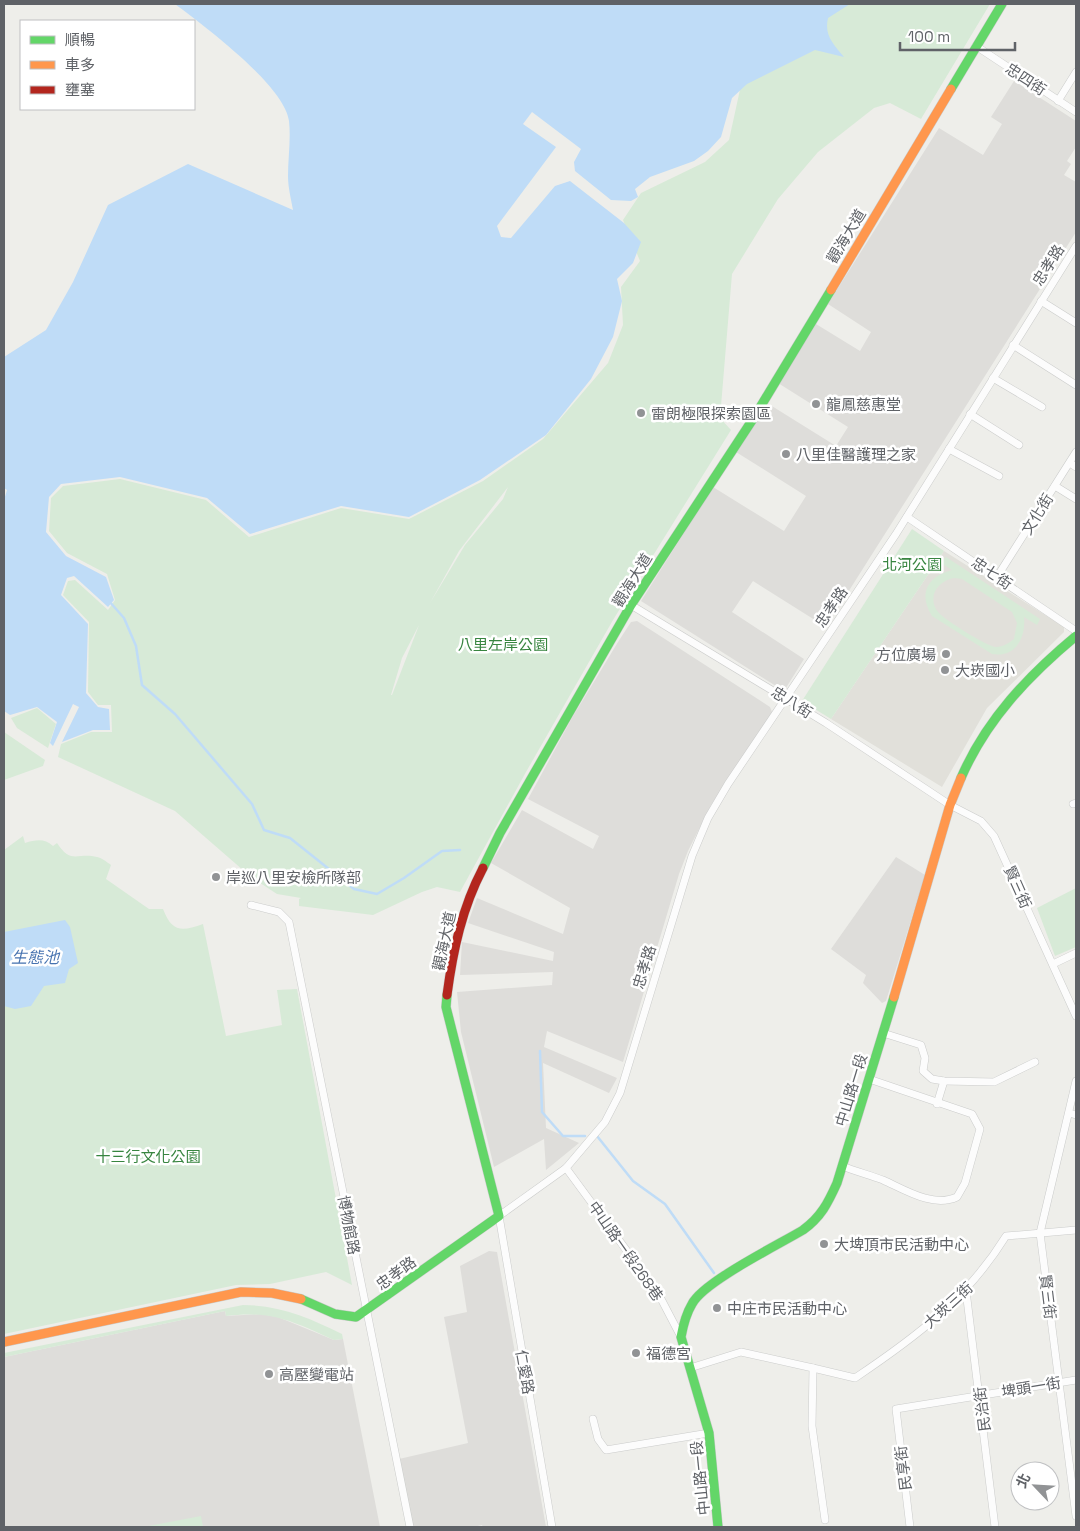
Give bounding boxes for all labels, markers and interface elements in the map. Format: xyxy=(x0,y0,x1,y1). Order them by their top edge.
legend xyxy=(20,20,195,110)
scale bar xyxy=(900,20,1015,52)
text: 100 m xyxy=(908,27,950,46)
text: 順暢 xyxy=(65,30,95,49)
text: 車多 xyxy=(65,55,95,74)
street label: 忠四街 xyxy=(1002,59,1050,99)
text: 壅塞 xyxy=(65,80,95,99)
street label: 觀海大道 xyxy=(822,205,870,267)
street label: 忠孝路 xyxy=(1028,241,1068,289)
place label: 龍鳳慈惠堂 xyxy=(826,395,901,414)
marker: 龍鳳慈惠堂 xyxy=(810,398,822,410)
place label: 雷朗極限探索園區 xyxy=(651,404,771,423)
marker: 雷朗極限探索園區 xyxy=(635,407,647,419)
place label: 八里佳醫護理之家 xyxy=(796,445,916,464)
marker: 八里佳醫護理之家 xyxy=(780,448,792,460)
street label: 文化街 xyxy=(1017,490,1057,538)
street label: 觀海大道 xyxy=(608,550,656,610)
street label: 忠七街 xyxy=(968,553,1016,593)
park label: 北河公園 xyxy=(882,555,942,574)
street label: 忠孝路 xyxy=(811,583,851,631)
park label: 八里左岸公園 xyxy=(458,635,548,654)
place label: 方位廣場 xyxy=(876,645,936,664)
marker: 方位廣場 xyxy=(940,648,952,660)
place label: 大崁國小 xyxy=(955,661,1015,680)
marker: 大崁國小 xyxy=(939,664,951,676)
street label: 忠八街 xyxy=(768,682,816,722)
street label: 賢三街 xyxy=(1000,863,1036,911)
place label: 岸巡八里安檢所隊部 xyxy=(226,868,361,887)
marker: 岸巡八里安檢所隊部 xyxy=(210,871,222,883)
street label: 觀海大道 xyxy=(428,910,460,972)
street label: 忠孝路 xyxy=(628,943,660,991)
water label: 生態池 xyxy=(11,947,61,968)
street label: 中山路一段 xyxy=(831,1051,871,1129)
park label: 十三行文化公園 xyxy=(95,1147,201,1166)
street label: 博物館路 xyxy=(334,1194,364,1256)
street label: 中山路一段268巷 xyxy=(584,1197,668,1305)
place label: 大埤頂市民活動中心 xyxy=(834,1235,969,1254)
marker: 大埤頂市民活動中心 xyxy=(818,1238,830,1250)
street label: 忠孝路 xyxy=(372,1252,420,1294)
street label: 賢三街 xyxy=(1036,1274,1060,1320)
street label: 大崁三街 xyxy=(919,1278,977,1332)
place label: 中庄市民活動中心 xyxy=(727,1299,847,1318)
marker: 中庄市民活動中心 xyxy=(711,1302,723,1314)
place label: 福德宮 xyxy=(646,1344,691,1363)
marker: 福德宮 xyxy=(630,1347,642,1359)
street label: 仁愛路 xyxy=(512,1348,538,1396)
place label: 高壓變電站 xyxy=(279,1365,354,1384)
marker: 高壓變電站 xyxy=(263,1368,275,1380)
street label: 埤頭一街 xyxy=(1000,1373,1062,1401)
street label: 民治街 xyxy=(970,1386,994,1432)
street label: 中山路一段 xyxy=(687,1440,713,1516)
street label: 民享街 xyxy=(891,1445,915,1491)
north arrow xyxy=(1010,1461,1060,1511)
text: 北 xyxy=(1012,1470,1034,1491)

